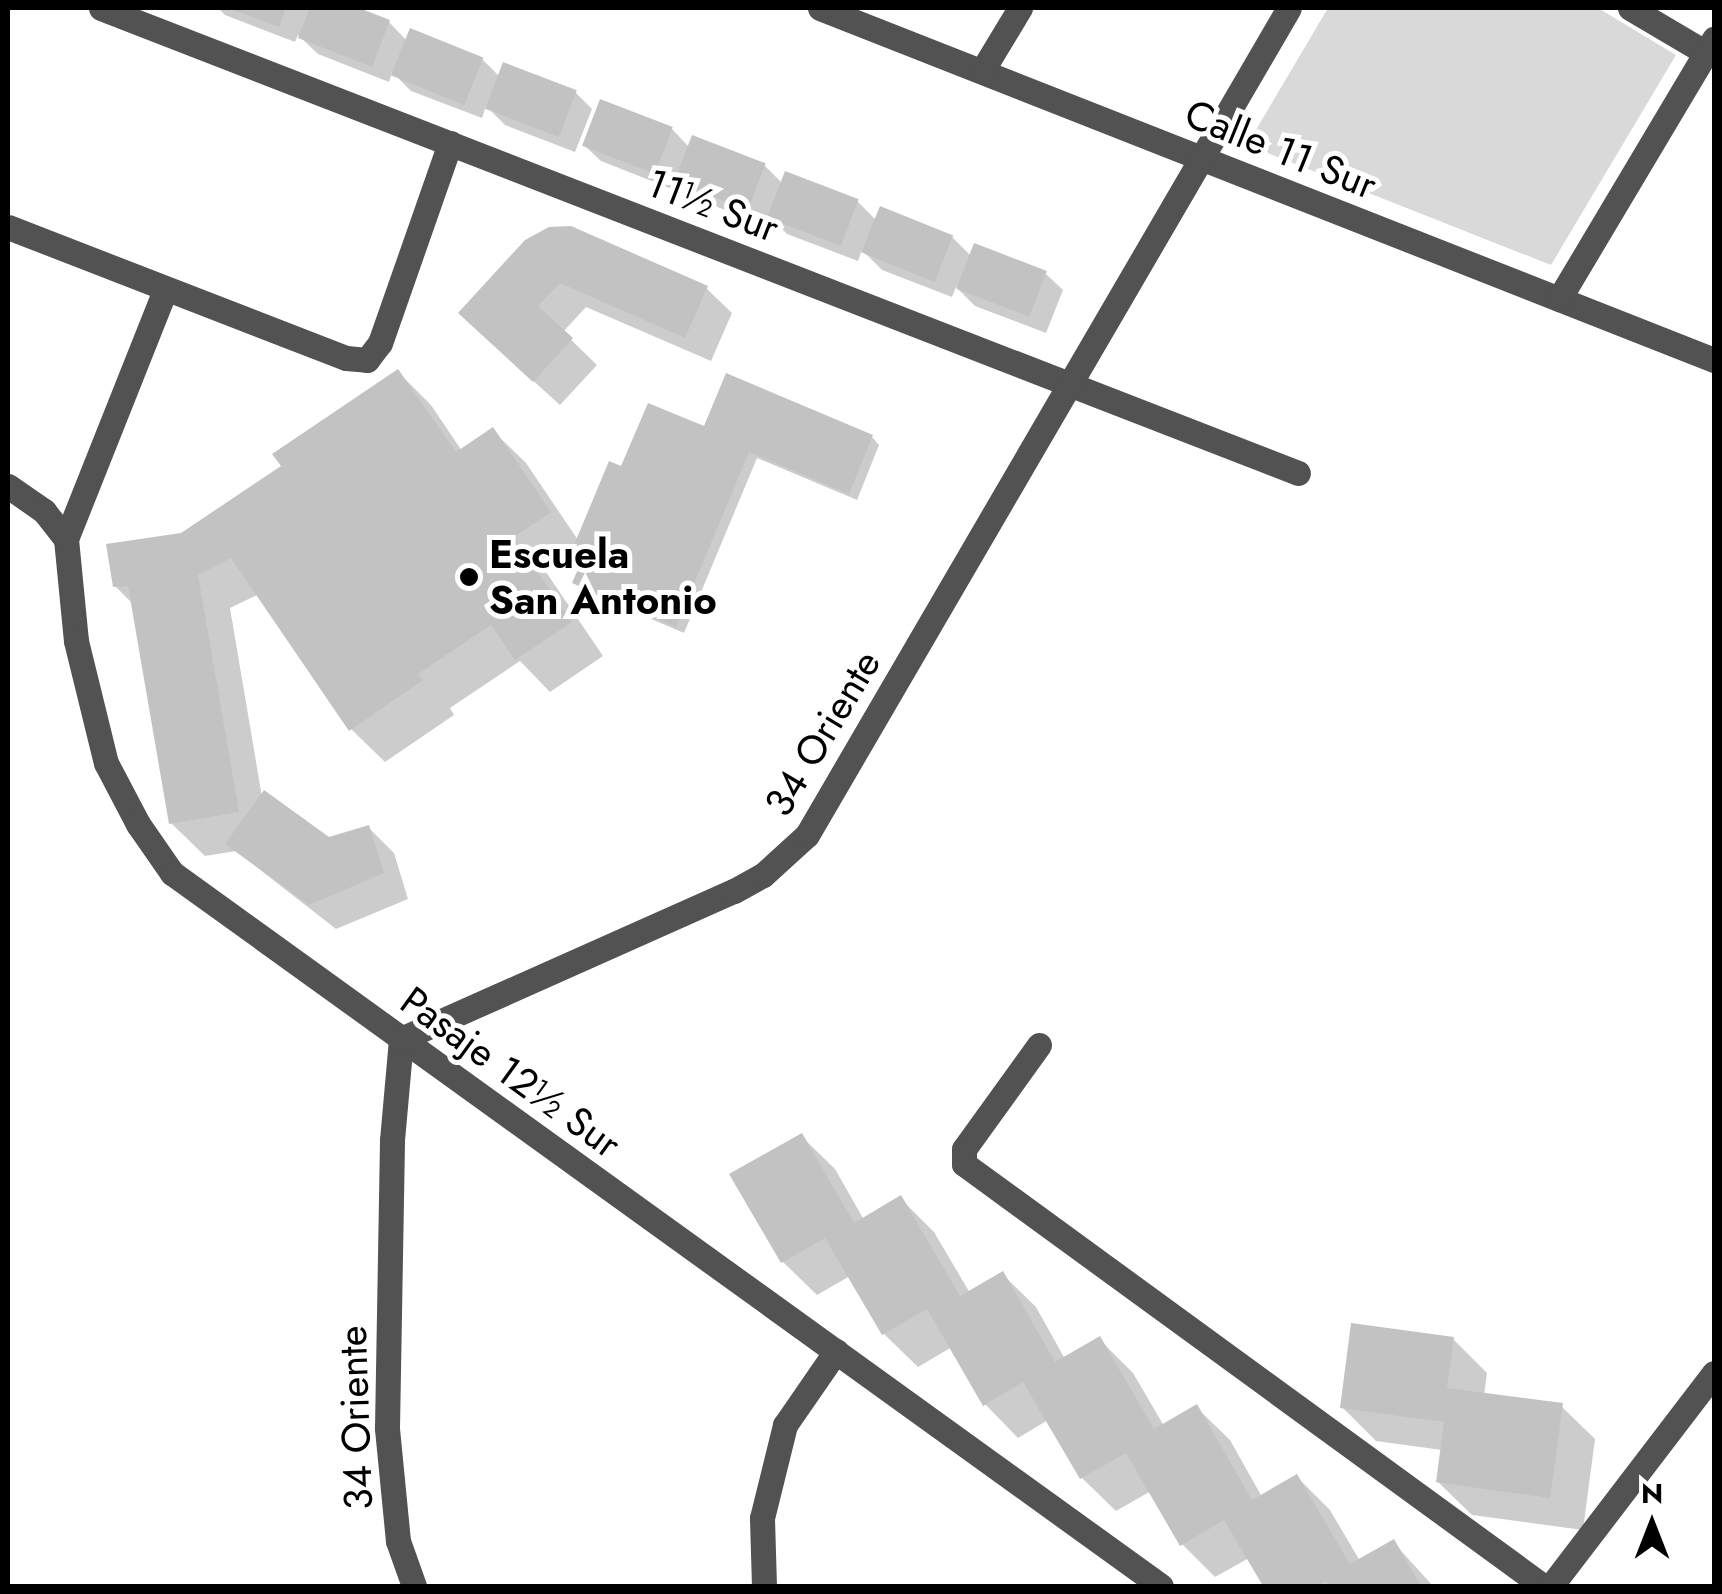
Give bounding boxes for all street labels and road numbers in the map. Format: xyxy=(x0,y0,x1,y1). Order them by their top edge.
street label: Calle 11 Sur xyxy=(1178,89,1384,209)
street label: 11½ Sur xyxy=(640,158,786,252)
street label: 34 Oriente xyxy=(754,641,890,825)
street label: Pasaje 12½ Sur xyxy=(392,976,630,1168)
street label: 34 Oriente xyxy=(328,1325,382,1511)

